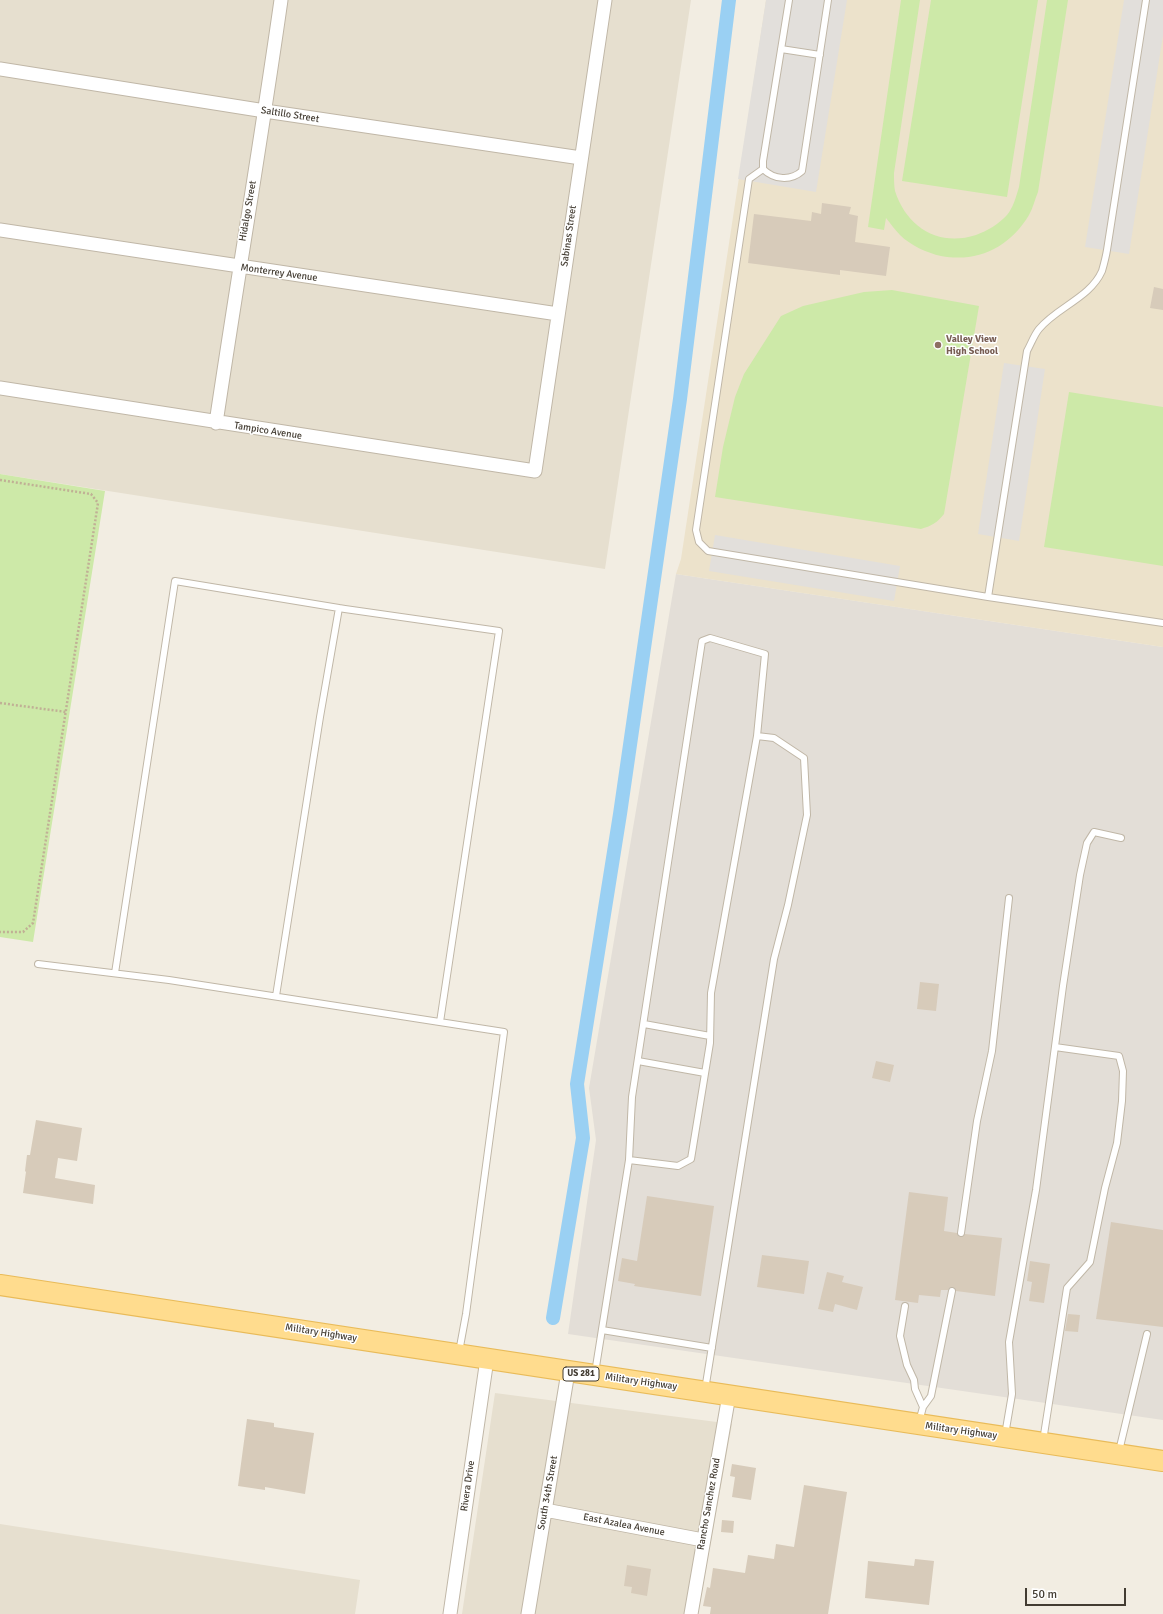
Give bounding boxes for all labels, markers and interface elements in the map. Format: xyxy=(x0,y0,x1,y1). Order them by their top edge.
street label: Saltillo Street xyxy=(260,104,320,126)
street label: Hidalgo Street xyxy=(237,180,259,242)
street label: Sabinas Street xyxy=(559,205,579,267)
street label: Monterrey Avenue xyxy=(240,262,318,284)
place label: Valley View High School xyxy=(946,333,998,356)
marker: Valley View High School xyxy=(933,340,943,350)
street label: Tampico Avenue xyxy=(233,420,303,442)
street label: Military Highway xyxy=(284,1321,358,1345)
road number: US 281 xyxy=(563,1367,599,1381)
street label: Military Highway xyxy=(604,1371,678,1393)
street label: Military Highway xyxy=(924,1420,998,1442)
street label: South 34th Street xyxy=(536,1455,560,1531)
street label: Rancho Sanchez Road xyxy=(695,1457,723,1551)
street label: Rivera Drive xyxy=(458,1460,478,1512)
street label: East Azalea Avenue xyxy=(582,1511,666,1539)
scale bar xyxy=(1027,1580,1128,1606)
text: 50 m xyxy=(1032,1587,1057,1602)

